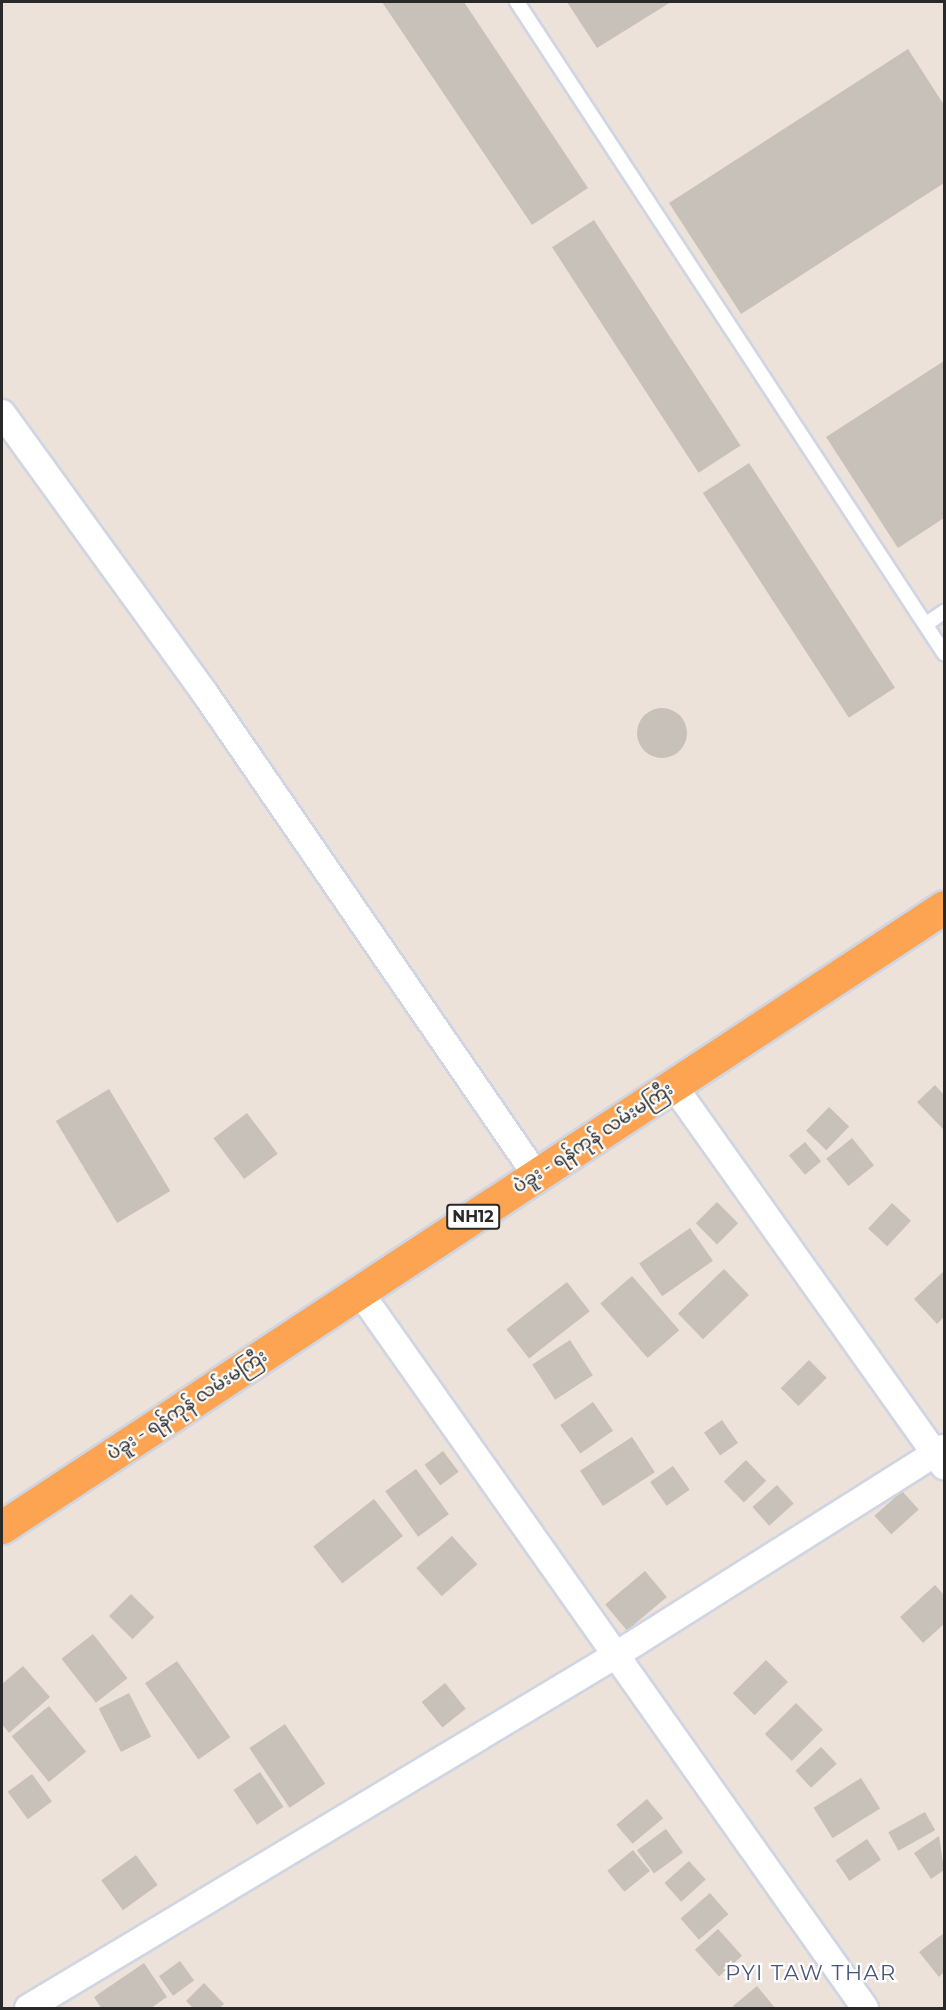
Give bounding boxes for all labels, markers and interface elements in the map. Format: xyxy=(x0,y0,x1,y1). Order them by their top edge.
street label: ပဲခူး - ရန်ကုန် လမ်းမကြီး xyxy=(509,1078,677,1198)
road number: NH12 xyxy=(446,1204,500,1230)
street label: ပဲခူး - ရန်ကုန် လမ်းမကြီး xyxy=(103,1345,271,1465)
district label: PYI TAW THAR xyxy=(725,1960,897,1986)

